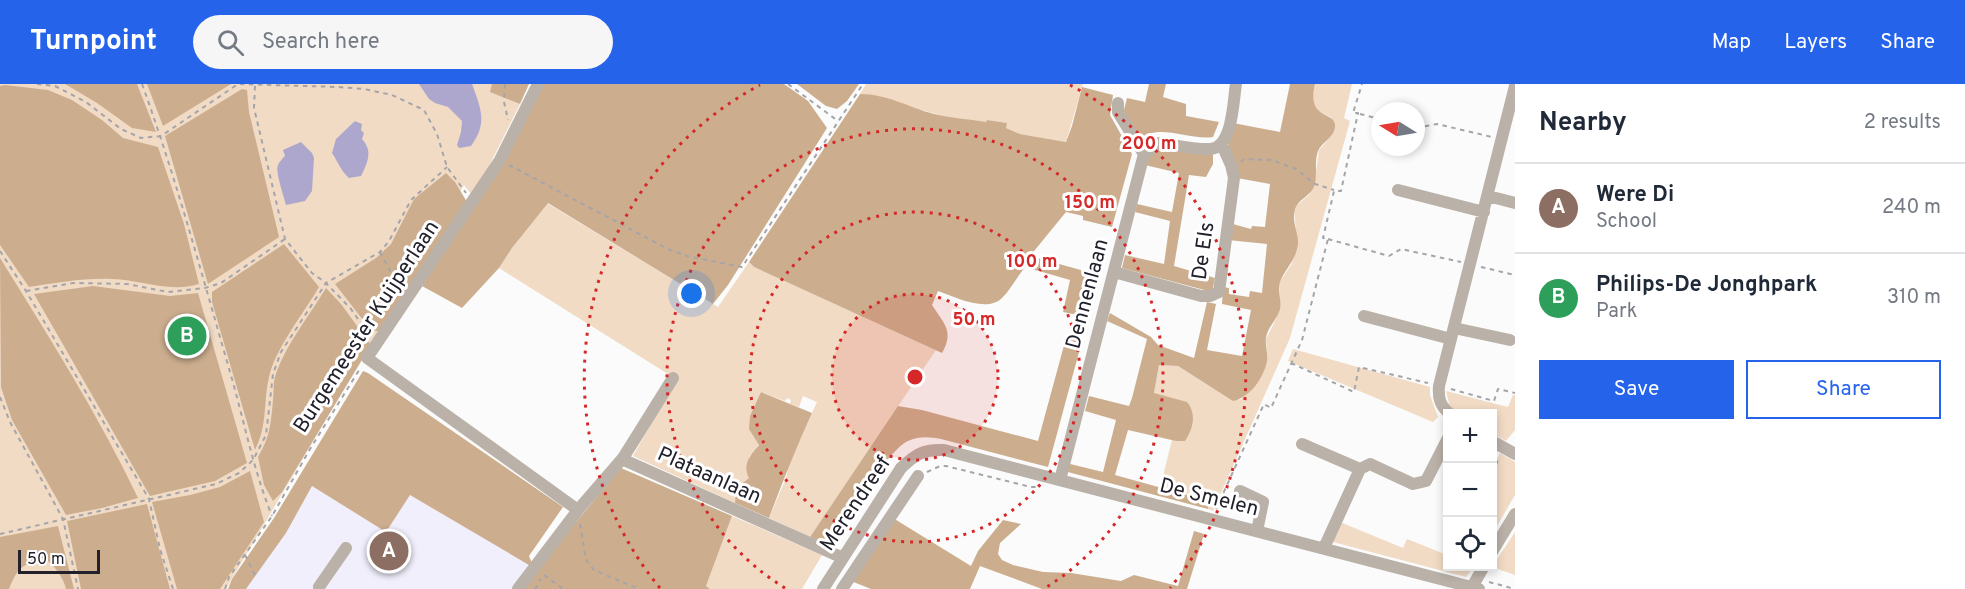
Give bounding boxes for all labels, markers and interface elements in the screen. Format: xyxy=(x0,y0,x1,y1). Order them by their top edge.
search box xyxy=(193,15,613,69)
text: Turnpoint xyxy=(30,24,157,60)
icon: search xyxy=(214,26,247,59)
text: Search here xyxy=(262,29,379,56)
text: Map xyxy=(1712,29,1751,56)
text: Layers xyxy=(1784,29,1847,56)
text: Share xyxy=(1880,29,1935,56)
north arrow xyxy=(1371,102,1425,156)
text: Nearby xyxy=(1539,107,1627,140)
text: 2 results xyxy=(1864,110,1941,136)
text: 200 m xyxy=(1121,133,1177,156)
text: Were Di xyxy=(1596,182,1674,209)
text: 150 m xyxy=(1065,192,1115,215)
text: A xyxy=(1551,195,1566,221)
text: 240 m xyxy=(1882,195,1941,221)
text: School xyxy=(1596,209,1657,235)
street label: Burgemeester Kuijperlaan xyxy=(288,216,446,438)
street label: De Els xyxy=(1187,220,1221,282)
street label: Dennenlaan xyxy=(1060,236,1116,352)
text: 100 m xyxy=(1006,251,1058,274)
text: Philips-De Jonghpark xyxy=(1596,272,1817,299)
your location xyxy=(677,279,706,308)
text: B xyxy=(1552,285,1565,311)
text: 310 m xyxy=(1887,285,1941,311)
text: Park xyxy=(1596,299,1637,325)
text: 50 m xyxy=(952,309,996,332)
pin: B xyxy=(168,314,207,358)
button: Save xyxy=(1539,360,1734,419)
button: Share xyxy=(1746,360,1941,419)
centre of rings xyxy=(905,367,925,387)
map controls xyxy=(1443,409,1497,571)
button: + xyxy=(1443,409,1497,463)
street label: Plataanlaan xyxy=(653,441,765,511)
street label: Merendreef xyxy=(814,451,898,557)
button: − xyxy=(1443,463,1497,517)
street label: De Smelen xyxy=(1157,473,1261,523)
button: locate xyxy=(1443,517,1497,571)
pin: A xyxy=(370,528,408,574)
scale bar xyxy=(18,547,100,574)
text: 50 m xyxy=(27,550,65,570)

